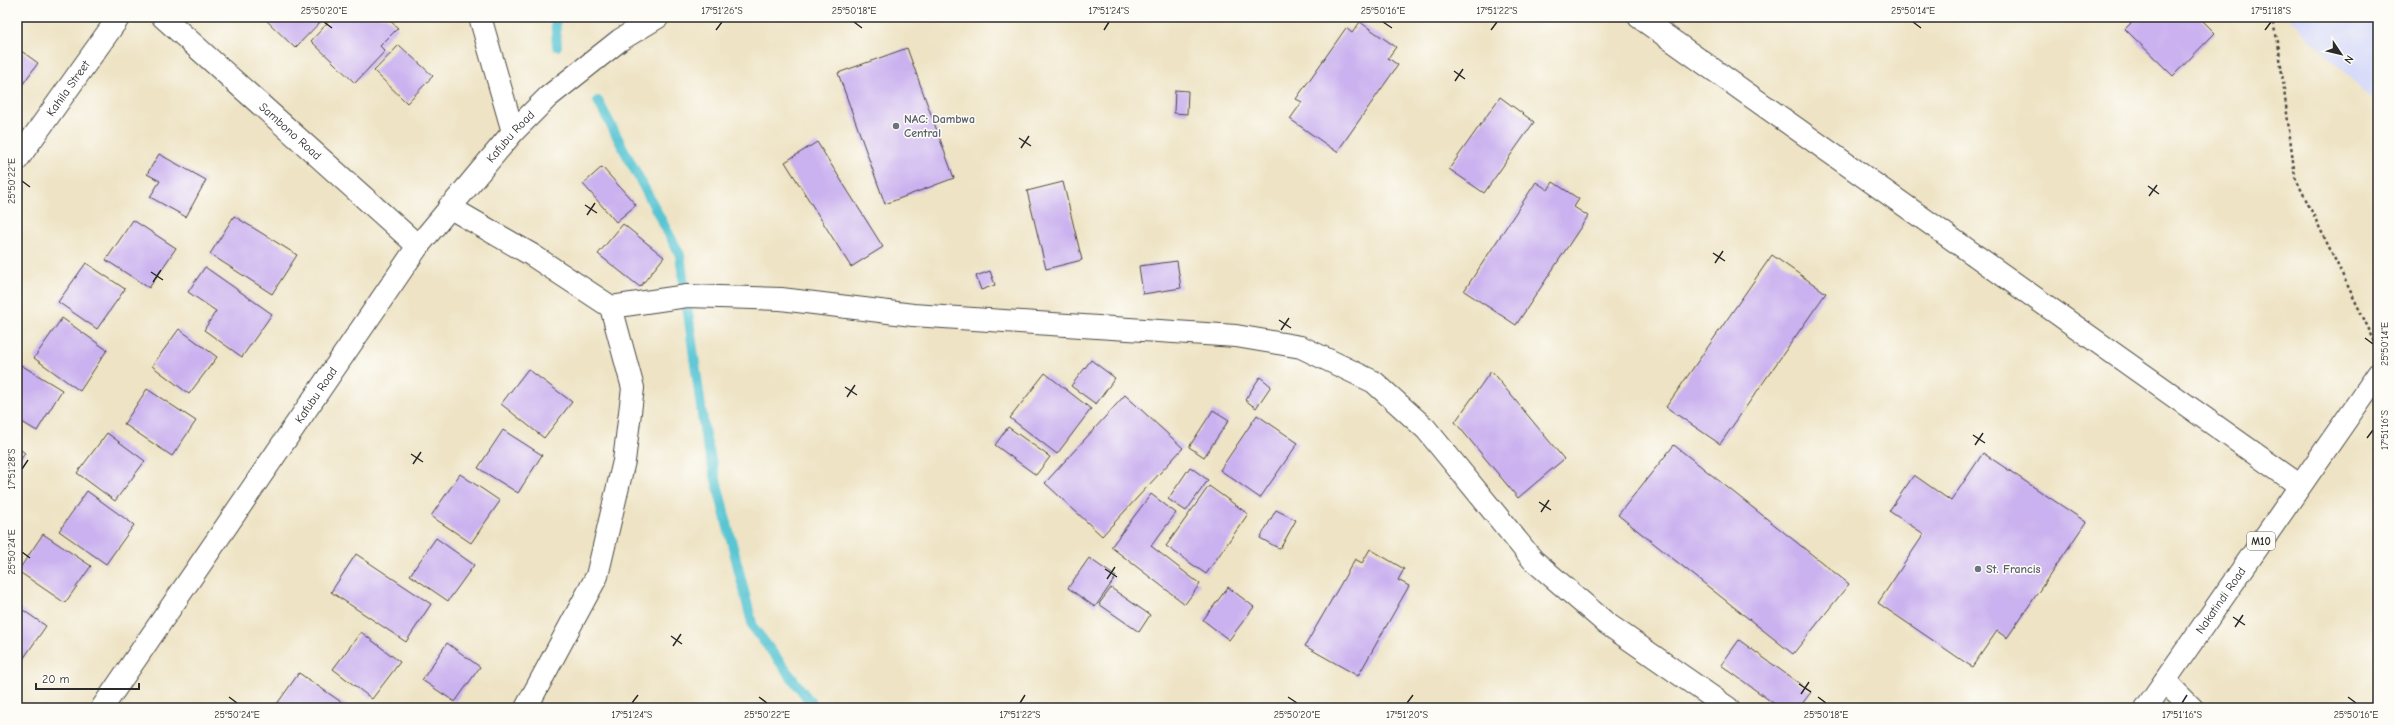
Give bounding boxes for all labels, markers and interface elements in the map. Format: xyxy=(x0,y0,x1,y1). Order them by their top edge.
text: 25°50'20"E xyxy=(301,5,347,17)
text: 17°51'26"S xyxy=(701,5,743,17)
text: 25°50'18"E xyxy=(832,5,876,17)
text: 17°51'24"S xyxy=(1089,5,1130,17)
text: 25°50'16"E xyxy=(1361,5,1405,17)
text: 17°51'22"S xyxy=(1476,5,1518,17)
text: 25°50'14"E xyxy=(1891,5,1935,17)
text: 17°51'18"S xyxy=(2251,5,2291,17)
north arrow xyxy=(2321,34,2361,74)
text: N xyxy=(2341,53,2356,66)
street label: Kahila Street xyxy=(44,57,93,119)
street label: Sambono Road xyxy=(256,100,324,163)
street label: Kafubu Road xyxy=(484,108,537,165)
place label: NAC: Dambwa Central xyxy=(904,112,975,140)
marker: NAC: Dambwa Central xyxy=(891,121,901,131)
text: 25°50'22"E xyxy=(6,158,18,204)
text: 25°50'14"E xyxy=(2379,322,2391,366)
street label: Kafubu Road xyxy=(292,364,340,426)
text: 17°51'16"S xyxy=(2379,409,2391,450)
text: 17°51'28"S xyxy=(6,448,18,490)
text: 25°50'24"E xyxy=(6,529,18,575)
road number: M10 xyxy=(2247,532,2275,550)
place label: St. Francis xyxy=(1986,562,2041,576)
marker: St. Francis xyxy=(1973,564,1983,574)
street label: Nakatindi Road xyxy=(2193,564,2249,636)
scale bar xyxy=(36,665,139,691)
text: 20 m xyxy=(42,672,70,686)
text: 25°50'24"E xyxy=(214,709,260,721)
text: 17°51'24"S xyxy=(612,709,653,721)
text: 25°50'22"E xyxy=(744,709,790,721)
text: 17°51'22"S xyxy=(999,709,1041,721)
text: 25°50'20"E xyxy=(1274,709,1320,721)
text: 17°51'20"S xyxy=(1386,709,1429,721)
text: 25°50'18"E xyxy=(1804,709,1848,721)
text: 17°51'16"S xyxy=(2162,709,2203,721)
text: 25°50'16"E xyxy=(2334,709,2378,721)

